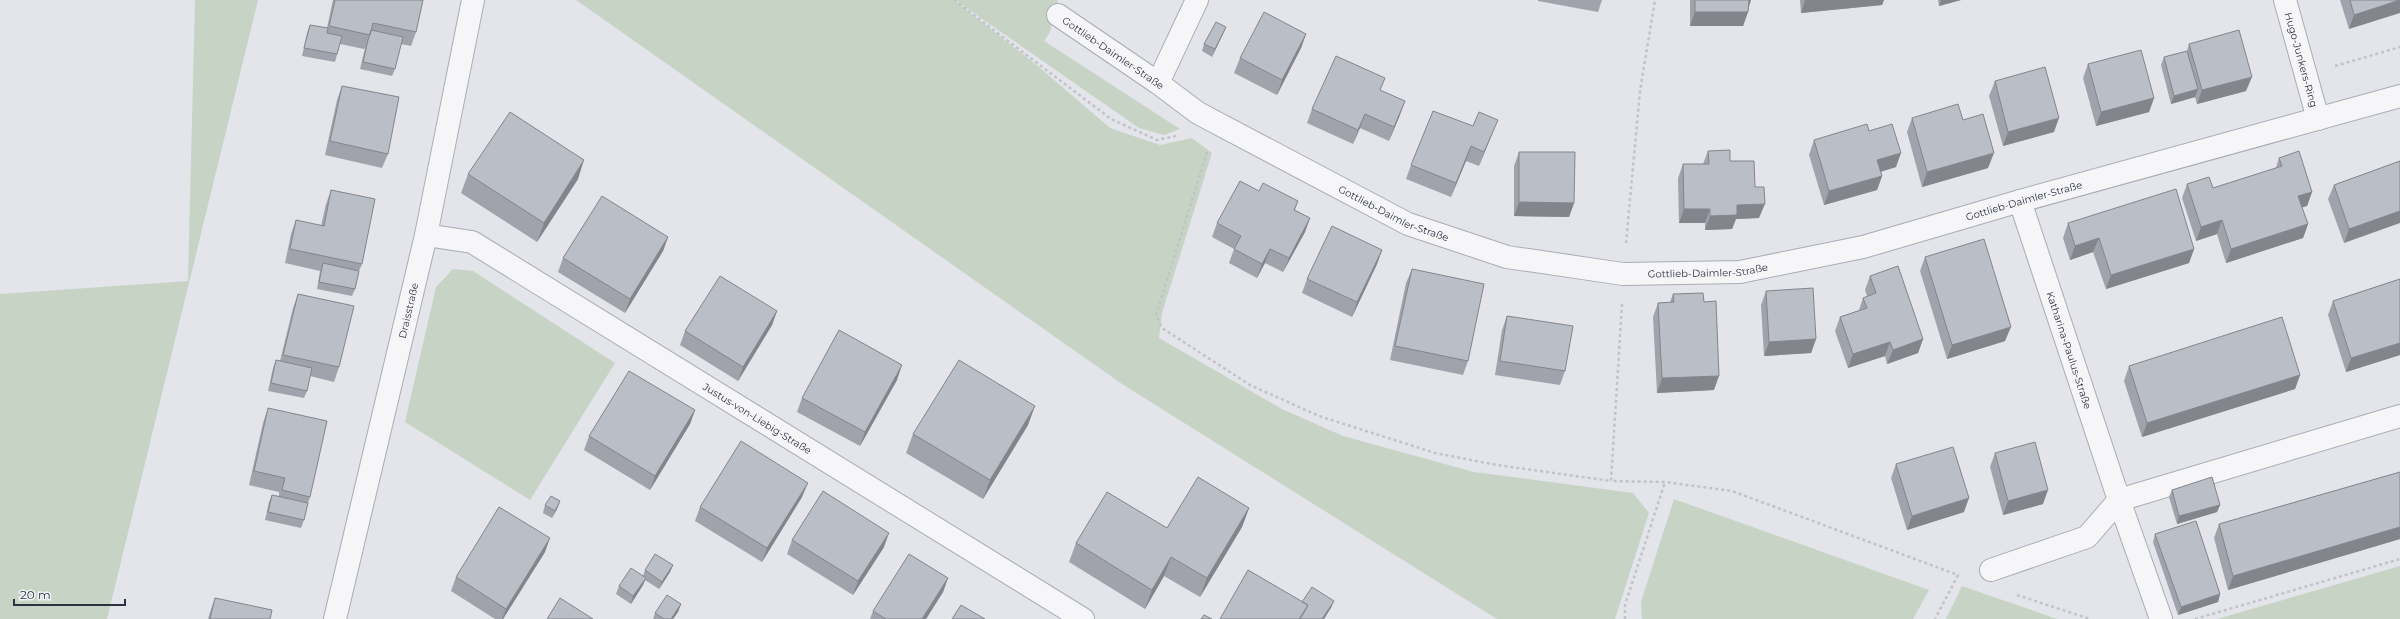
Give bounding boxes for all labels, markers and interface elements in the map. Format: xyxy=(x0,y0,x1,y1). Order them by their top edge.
street label: Hugo-Junkers-Ring xyxy=(2282,11,2321,109)
street label: Gottlieb-Daimler-Straße xyxy=(1060,13,1167,92)
street label: Gottlieb-Daimler-Straße xyxy=(1964,178,2083,223)
street label: Gottlieb-Daimler-Straße xyxy=(1336,182,1451,244)
street label: Gottlieb-Daimler-Straße xyxy=(1648,260,1769,280)
street label: Draisstraße xyxy=(395,282,421,340)
street label: Katharina-Paulus-Straße xyxy=(2044,290,2095,410)
street label: Justus-von-Liebig-Straße xyxy=(700,379,814,457)
scale bar xyxy=(14,581,125,607)
text: 20 m xyxy=(20,587,51,602)

